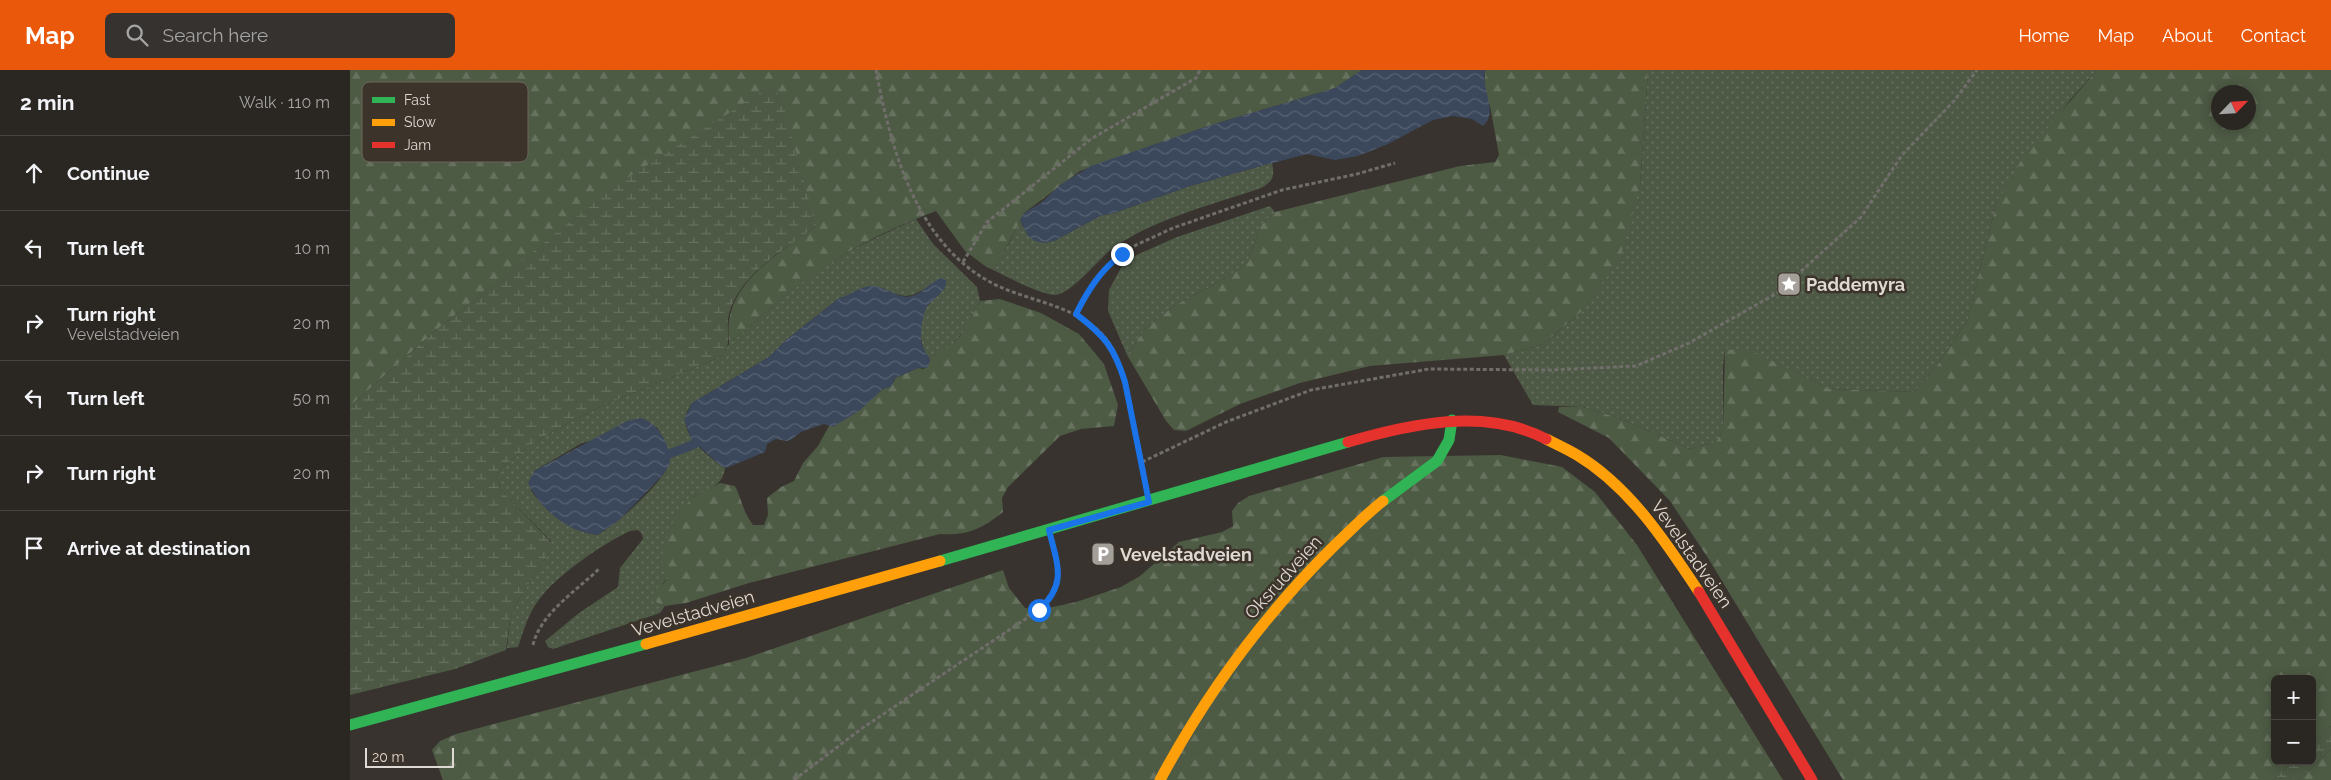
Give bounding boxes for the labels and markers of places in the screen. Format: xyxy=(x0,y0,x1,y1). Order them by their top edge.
place icon: Paddemyra xyxy=(1776,271,1802,297)
place label: Paddemyra xyxy=(1806,274,1905,295)
parking icon: Vevelstadveien xyxy=(1090,541,1116,567)
place label: Vevelstadveien xyxy=(1120,544,1252,565)

